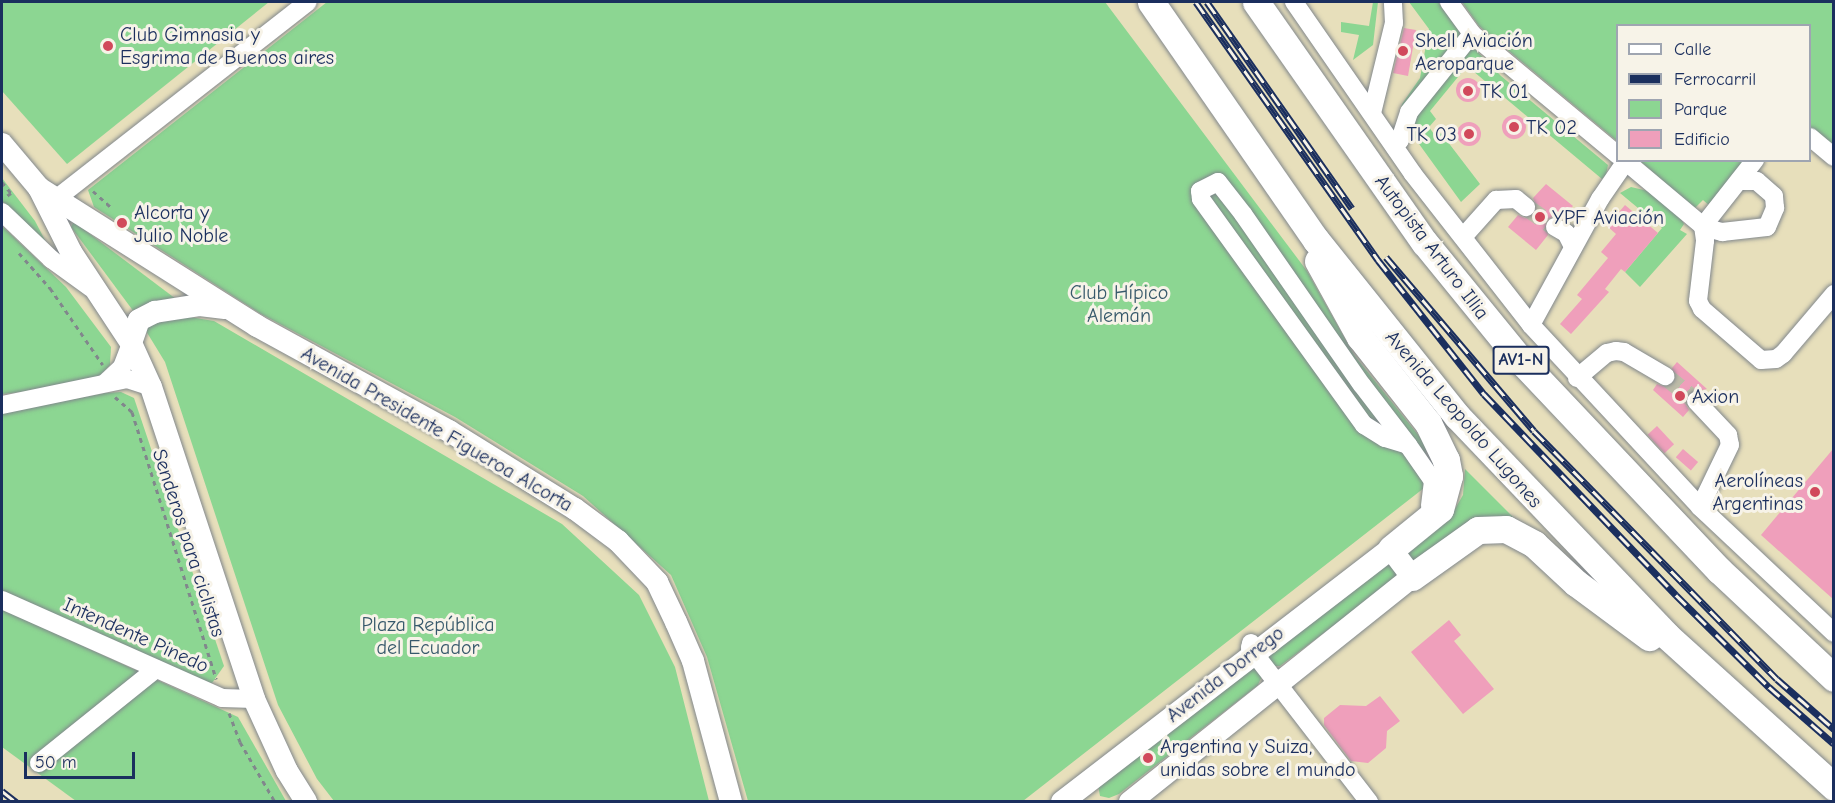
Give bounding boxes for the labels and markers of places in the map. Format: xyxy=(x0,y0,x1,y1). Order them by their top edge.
place label: Club Gimnasia y Esgrima de Buenos aires xyxy=(120,22,334,69)
place label: Shell Aviación Aeroparque xyxy=(1415,28,1533,75)
marker: Club Gimnasia y Esgrima de Buenos aires xyxy=(101,39,115,53)
marker: Shell Aviación Aeroparque xyxy=(1396,44,1410,58)
place label: TK 01 xyxy=(1480,79,1528,103)
marker: TK 01 xyxy=(1461,84,1475,98)
place label: TK 02 xyxy=(1526,115,1577,139)
marker: TK 02 xyxy=(1507,120,1521,134)
place label: TK 03 xyxy=(1406,122,1457,146)
marker: TK 03 xyxy=(1462,127,1476,141)
place label: Alcorta y Julio Noble xyxy=(134,200,228,247)
place label: YPF Aviación xyxy=(1552,205,1664,229)
marker: YPF Aviación xyxy=(1533,210,1547,224)
marker: Alcorta y Julio Noble xyxy=(115,216,129,230)
place label: Axion xyxy=(1692,384,1739,408)
marker: Axion xyxy=(1673,389,1687,403)
place label: Aerolíneas Argentinas xyxy=(1712,468,1803,515)
marker: Aerolíneas Argentinas xyxy=(1808,485,1822,499)
place label: Argentina y Suiza, unidas sobre el mundo xyxy=(1160,734,1356,781)
marker: Argentina y Suiza, unidas sobre el mundo xyxy=(1141,751,1155,765)

